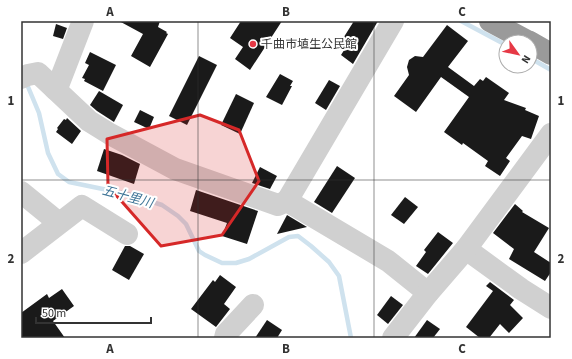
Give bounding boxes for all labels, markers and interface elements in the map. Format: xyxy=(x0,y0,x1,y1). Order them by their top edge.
text: A xyxy=(105,3,114,21)
text: B xyxy=(282,3,290,21)
text: C xyxy=(458,3,466,21)
north arrow xyxy=(498,34,538,74)
place label: 千曲市埴生公民館 xyxy=(261,36,357,53)
marker: 千曲市埴生公民館 xyxy=(248,39,258,49)
text: N xyxy=(518,52,534,66)
text: 1 xyxy=(8,92,15,110)
text: 1 xyxy=(558,92,565,110)
water label: 五十里川 xyxy=(100,182,157,213)
text: 2 xyxy=(8,250,15,268)
text: 2 xyxy=(558,250,565,268)
scale bar xyxy=(36,299,151,325)
text: 50 m xyxy=(42,305,66,322)
text: A xyxy=(105,340,114,358)
text: B xyxy=(282,340,290,358)
text: C xyxy=(458,340,466,358)

